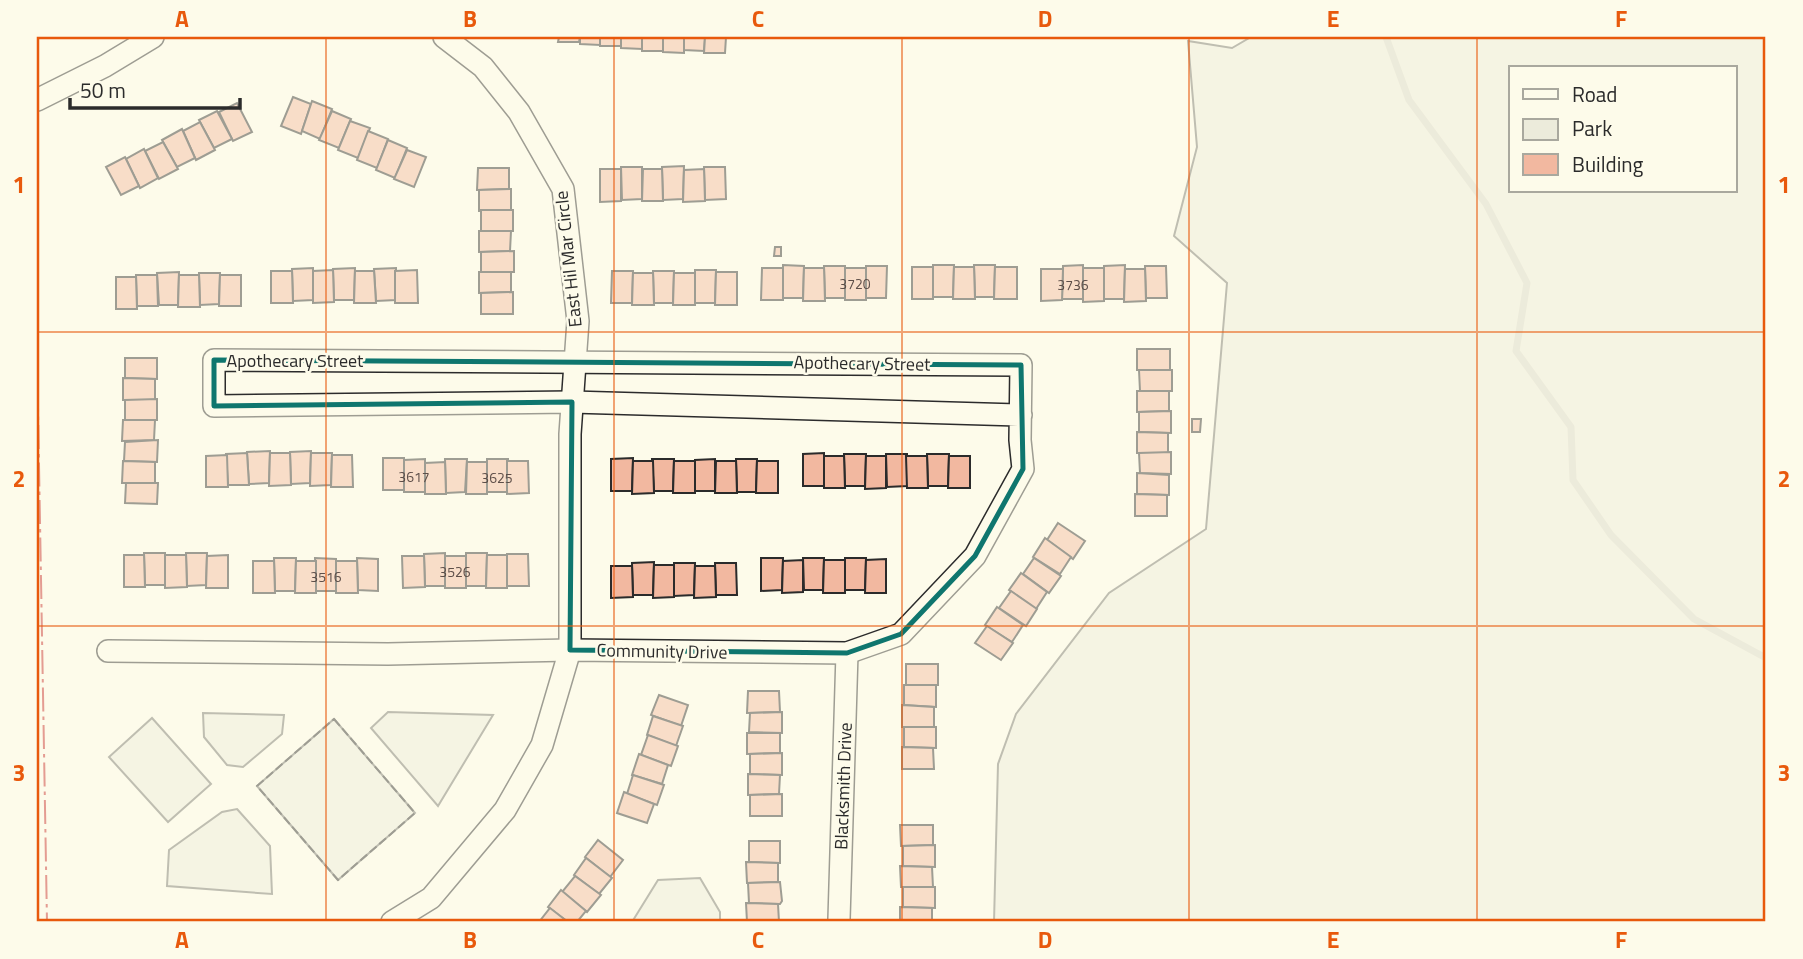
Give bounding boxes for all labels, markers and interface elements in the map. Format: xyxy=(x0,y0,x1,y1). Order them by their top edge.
text: A xyxy=(175,1,189,36)
text: B xyxy=(463,1,477,36)
text: C xyxy=(752,1,764,36)
text: D xyxy=(1038,1,1052,36)
text: E xyxy=(1327,1,1339,36)
text: F xyxy=(1615,1,1627,36)
scale bar xyxy=(70,66,240,110)
legend xyxy=(1509,66,1736,192)
text: 50 m xyxy=(80,74,126,106)
text: Road xyxy=(1572,78,1617,110)
text: Park xyxy=(1572,112,1612,144)
text: Building xyxy=(1572,148,1644,180)
text: 1 xyxy=(13,167,25,202)
text: 1 xyxy=(1778,167,1790,202)
street label: East Hil Mar Circle xyxy=(547,189,589,329)
house number: 3720 xyxy=(839,273,871,294)
house number: 3736 xyxy=(1057,274,1089,295)
street label: Apothecary Street xyxy=(227,347,364,374)
street label: Apothecary Street xyxy=(793,348,931,378)
text: 2 xyxy=(13,461,25,496)
text: 2 xyxy=(1778,461,1790,496)
house number: 3617 xyxy=(398,466,430,487)
house number: 3625 xyxy=(481,467,513,488)
house number: 3526 xyxy=(439,561,471,582)
house number: 3516 xyxy=(310,566,342,587)
street label: Community Drive xyxy=(596,636,728,666)
street label: Blacksmith Drive xyxy=(827,722,859,850)
text: 3 xyxy=(13,755,25,790)
text: 3 xyxy=(1778,755,1790,790)
text: A xyxy=(175,922,189,957)
text: B xyxy=(463,922,477,957)
text: C xyxy=(752,922,764,957)
text: D xyxy=(1038,922,1052,957)
text: E xyxy=(1327,922,1339,957)
text: F xyxy=(1615,922,1627,957)

